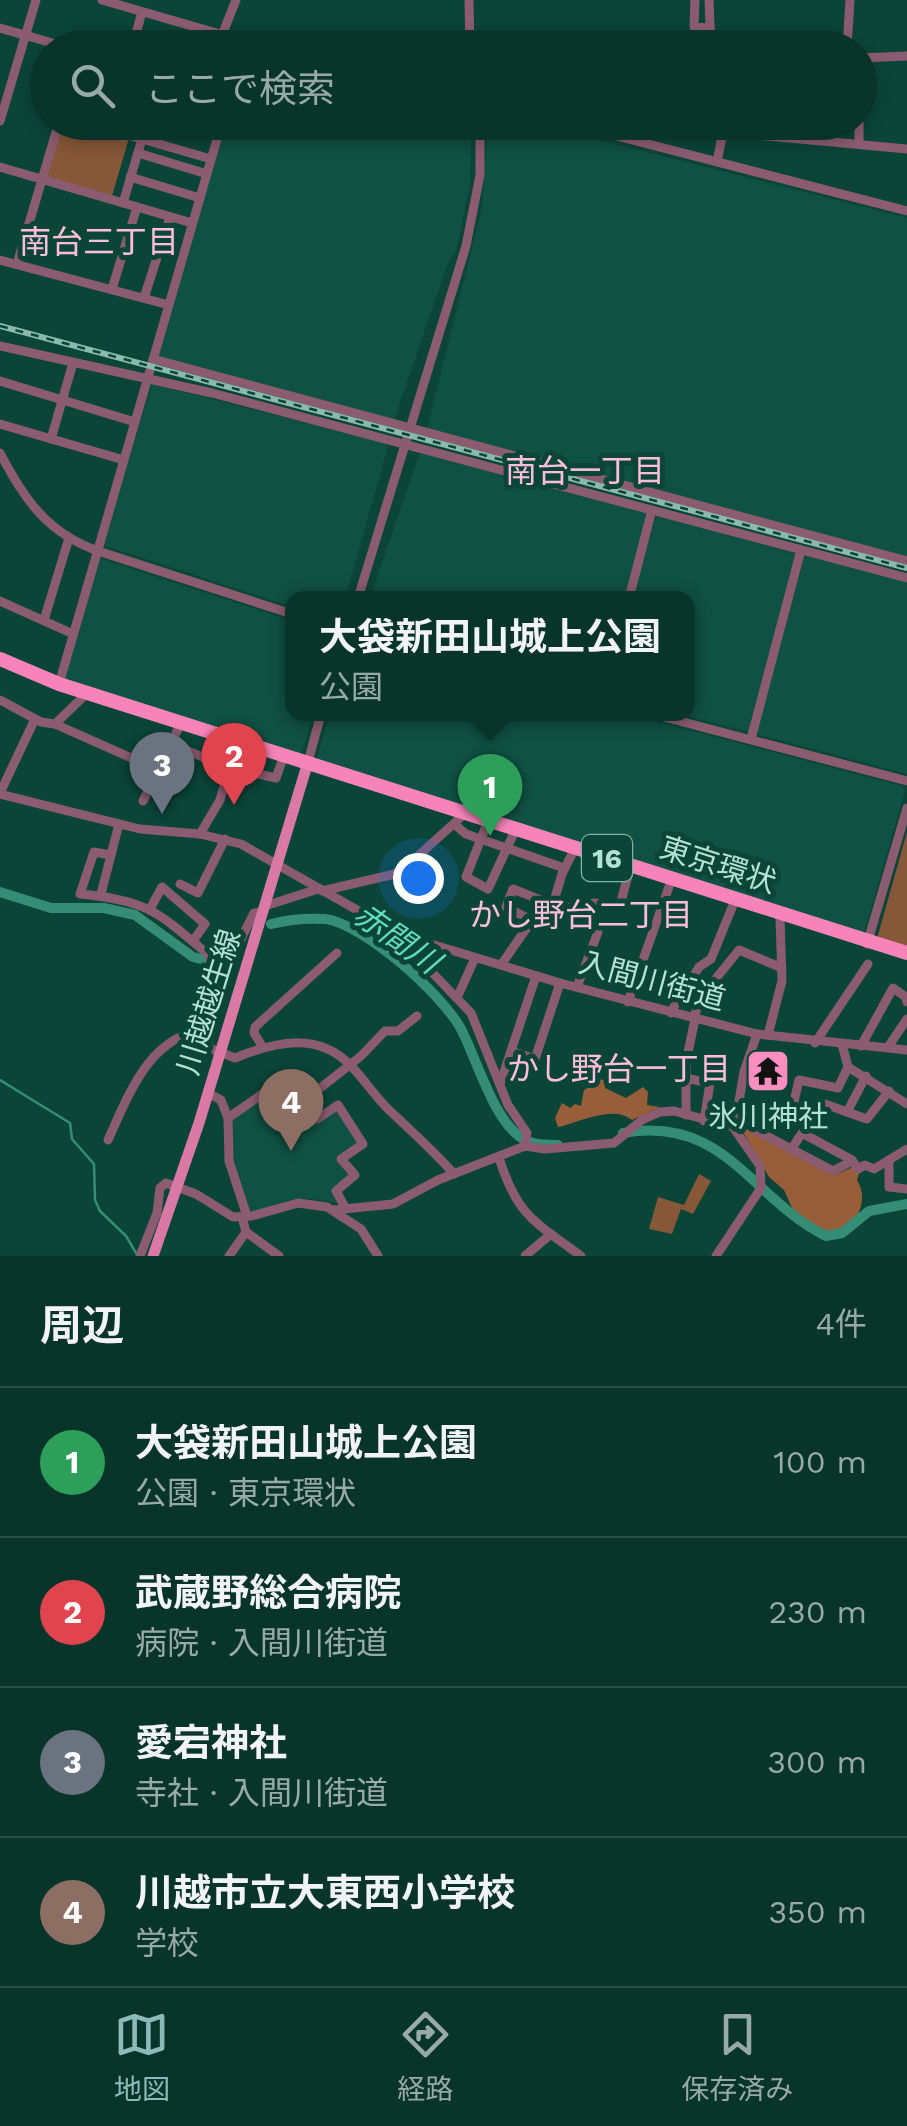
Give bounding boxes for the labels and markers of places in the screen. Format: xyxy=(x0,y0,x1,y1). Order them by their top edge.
pin: 2 xyxy=(202,722,266,805)
pin: 3 xyxy=(130,732,194,814)
pin: 1 xyxy=(458,754,522,836)
temple icon: 氷川神社 xyxy=(745,1048,791,1094)
pin: 4 xyxy=(258,1068,324,1151)
place label: 氷川神社 xyxy=(708,1099,828,1134)

